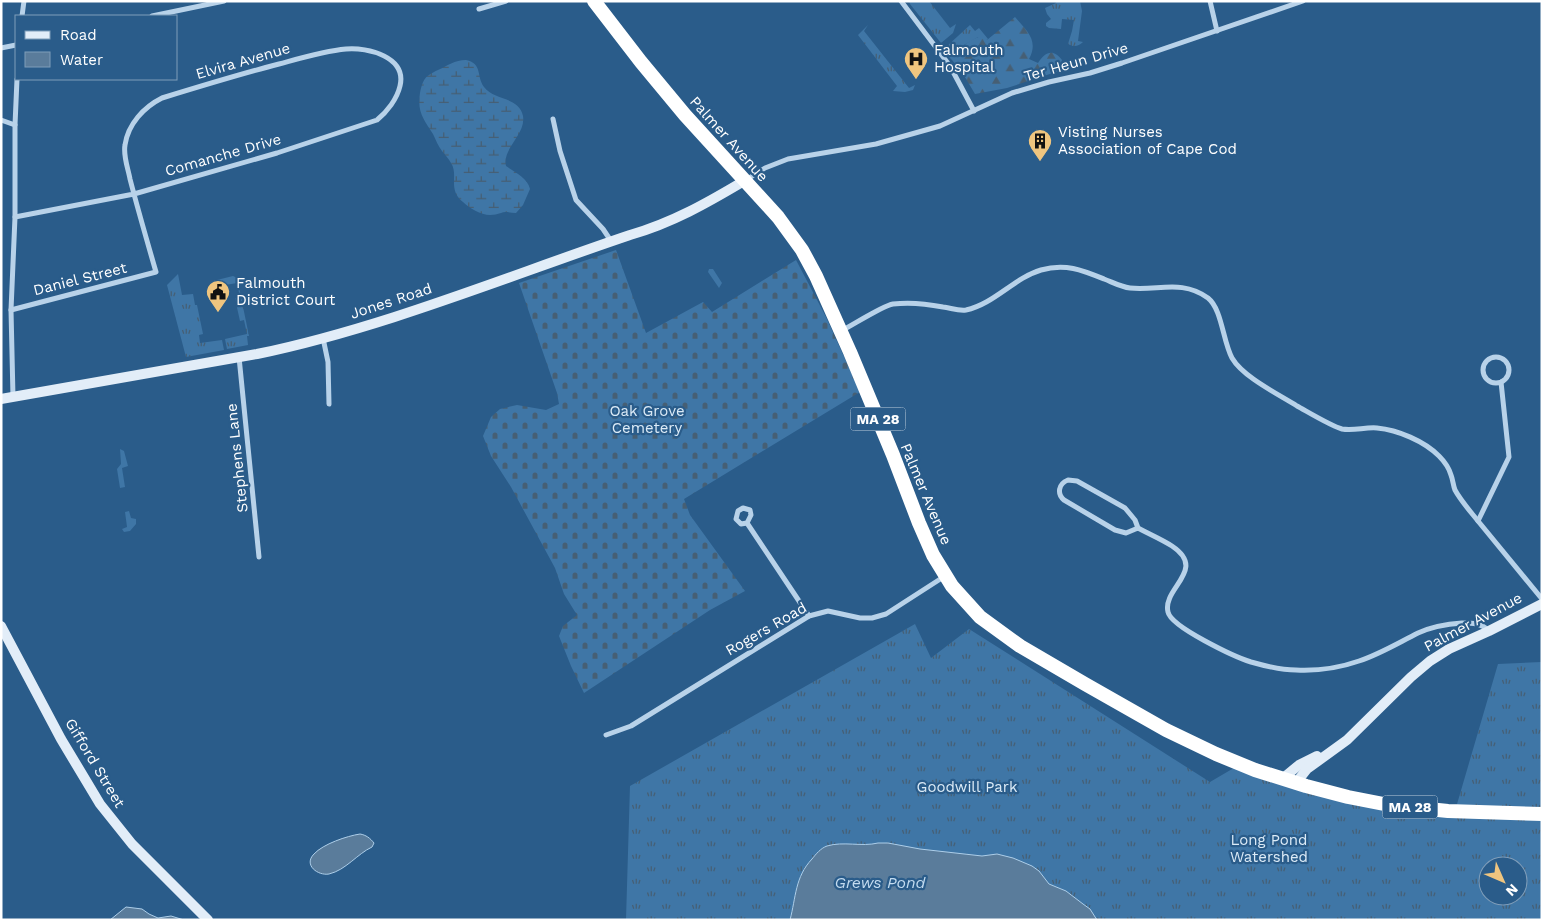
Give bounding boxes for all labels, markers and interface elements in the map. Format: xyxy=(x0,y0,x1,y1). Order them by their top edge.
legend xyxy=(15,15,178,80)
text: Road xyxy=(60,26,97,44)
street label: Elvira Avenue xyxy=(194,39,292,83)
street label: Ter Heun Drive xyxy=(1022,39,1130,85)
place label: Falmouth Hospital xyxy=(934,41,1004,76)
hospital icon: Falmouth Hospital xyxy=(903,46,929,80)
text: Water xyxy=(60,51,103,69)
street label: Palmer Avenue xyxy=(686,93,772,185)
place label: Visting Nurses Association of Cape Cod xyxy=(1058,123,1237,158)
building icon: Visting Nurses Association of Cape Cod xyxy=(1027,128,1053,162)
street label: Comanche Drive xyxy=(163,130,283,180)
street label: Daniel Street xyxy=(31,259,129,299)
place label: Falmouth District Court xyxy=(236,274,336,309)
public building icon: Falmouth District Court xyxy=(205,279,231,313)
street label: Jones Road xyxy=(348,279,434,323)
park label: Oak Grove Cemetery xyxy=(609,402,685,437)
street label: Stephens Lane xyxy=(222,403,252,513)
road number: MA 28 xyxy=(850,408,906,430)
street label: Palmer Avenue xyxy=(897,441,955,547)
street label: Palmer Avenue xyxy=(1421,589,1525,655)
street label: Rogers Road xyxy=(722,599,810,659)
street label: Gifford Street xyxy=(61,715,129,812)
park label: Goodwill Park xyxy=(917,778,1018,796)
road number: MA 28 xyxy=(1382,796,1438,819)
park label: Long Pond Watershed xyxy=(1230,831,1308,866)
north arrow xyxy=(1478,856,1528,906)
water label: Grews Pond xyxy=(835,873,927,892)
text: N xyxy=(1503,881,1522,900)

